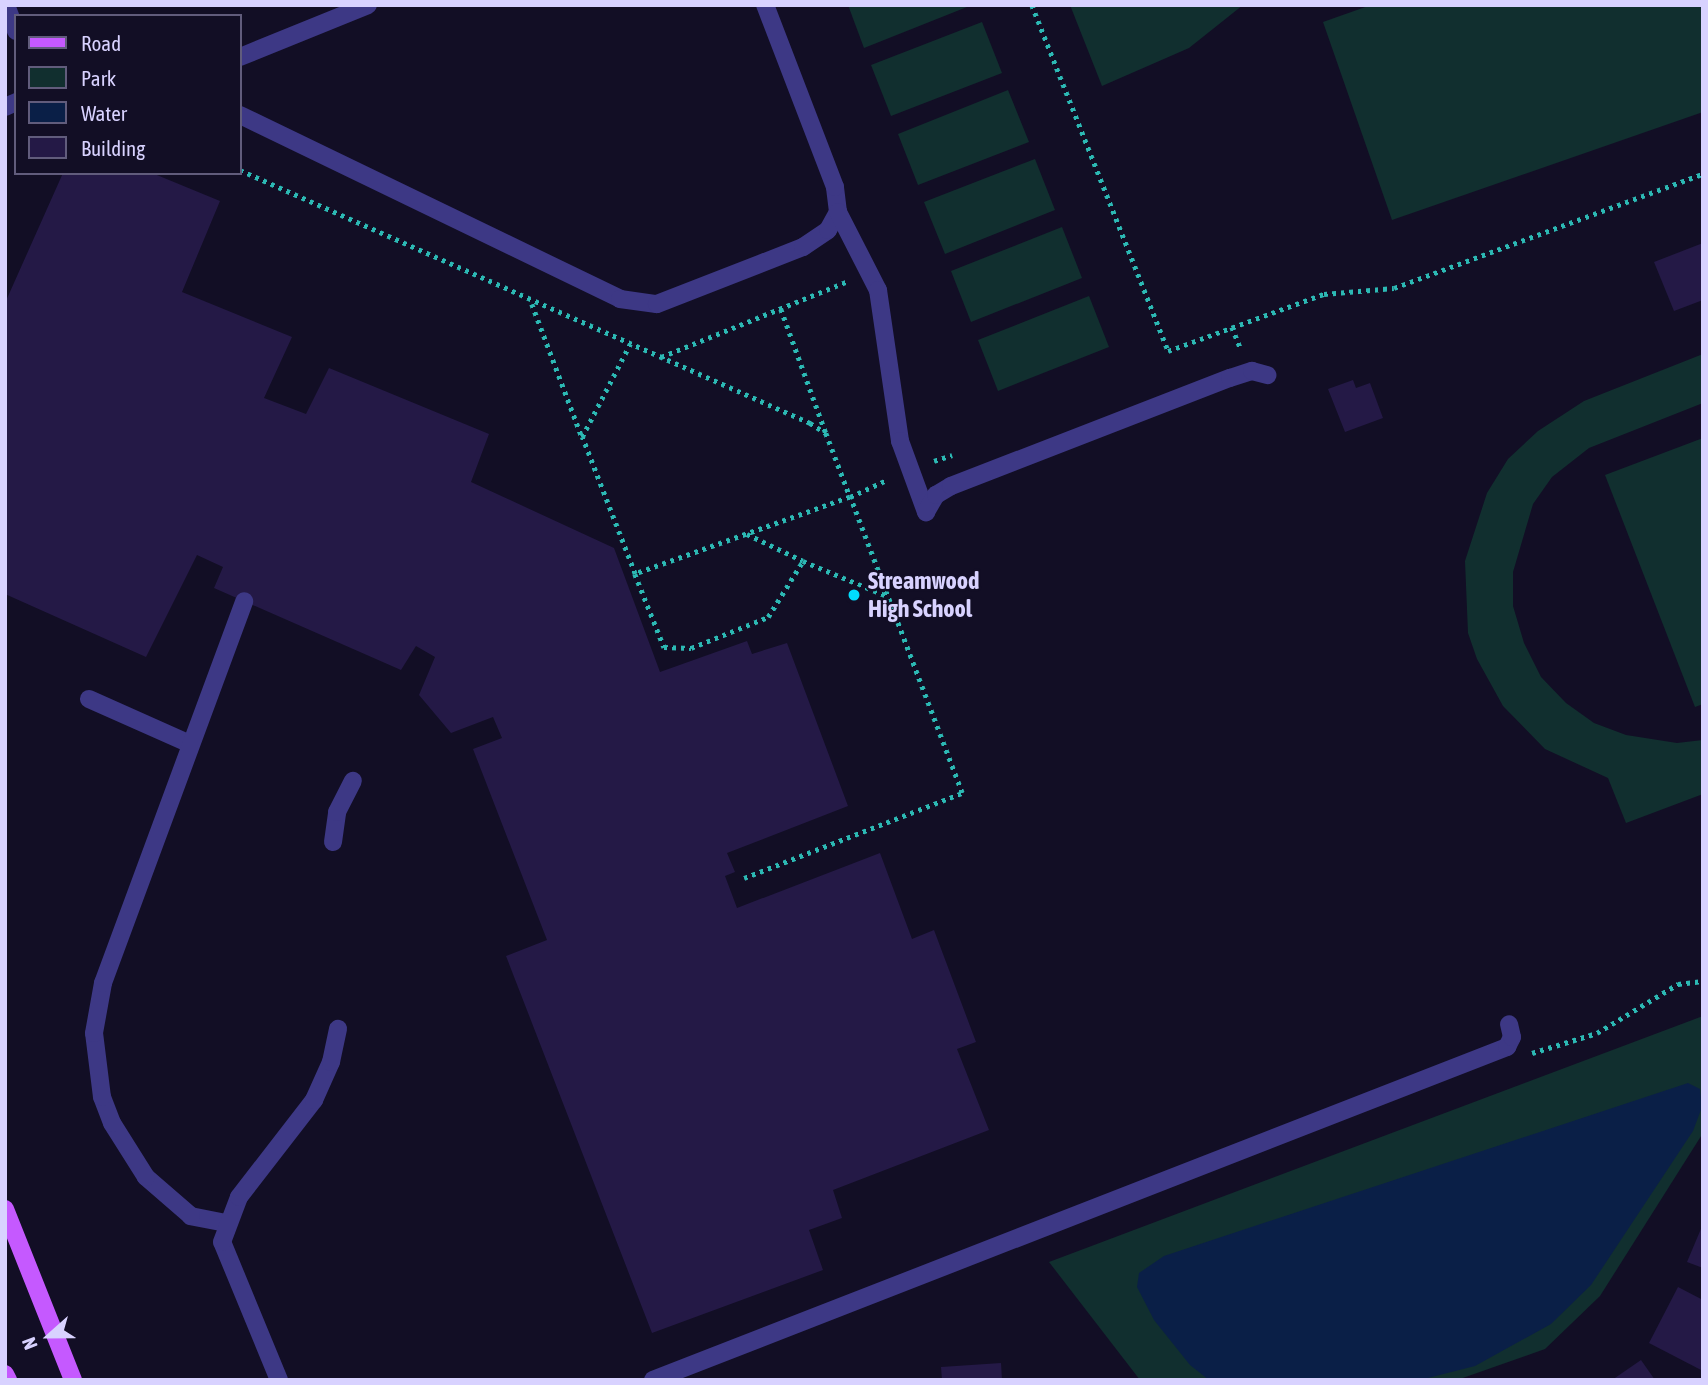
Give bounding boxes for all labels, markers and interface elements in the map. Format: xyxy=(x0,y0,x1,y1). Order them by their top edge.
legend xyxy=(14,14,242,175)
text: Road xyxy=(81,31,121,55)
text: Park xyxy=(81,66,116,90)
text: Water xyxy=(81,101,127,125)
text: Building xyxy=(81,136,145,160)
place label: Streamwood High School xyxy=(868,567,979,623)
marker: Streamwood High School xyxy=(846,587,862,603)
north arrow xyxy=(14,1301,84,1371)
text: N xyxy=(17,1334,42,1353)

